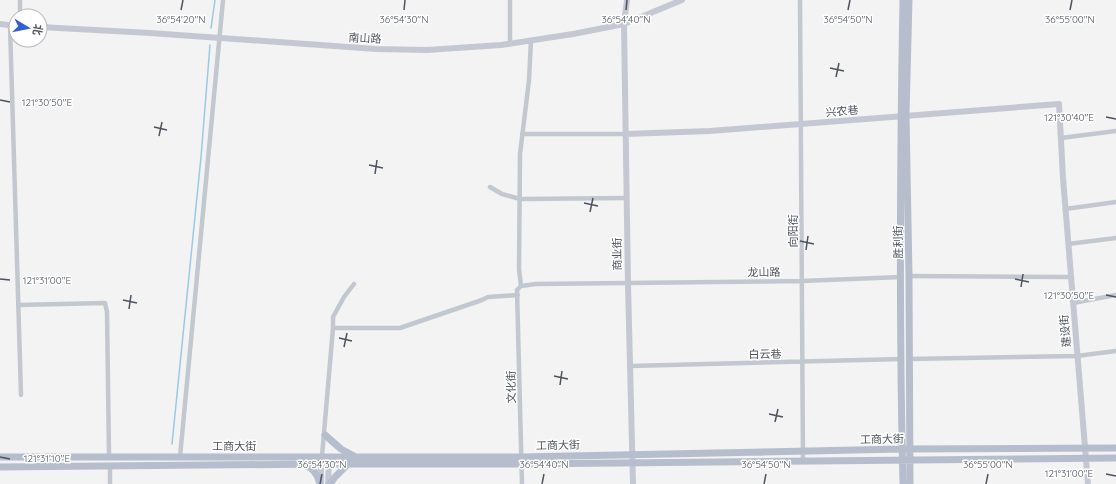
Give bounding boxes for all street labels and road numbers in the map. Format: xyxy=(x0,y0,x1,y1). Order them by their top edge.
street label: 南山路 xyxy=(348,30,382,46)
street label: 兴农巷 xyxy=(825,103,859,119)
street label: 向阳街 xyxy=(786,215,800,248)
street label: 胜利街 xyxy=(891,225,905,259)
street label: 商业街 xyxy=(610,237,624,271)
street label: 龙山路 xyxy=(747,265,781,279)
street label: 建设街 xyxy=(1057,314,1073,348)
street label: 白云巷 xyxy=(748,347,782,361)
street label: 文化街 xyxy=(504,370,518,404)
street label: 工商大街 xyxy=(860,432,904,446)
street label: 工商大街 xyxy=(536,438,580,452)
street label: 工商大街 xyxy=(212,439,256,453)

